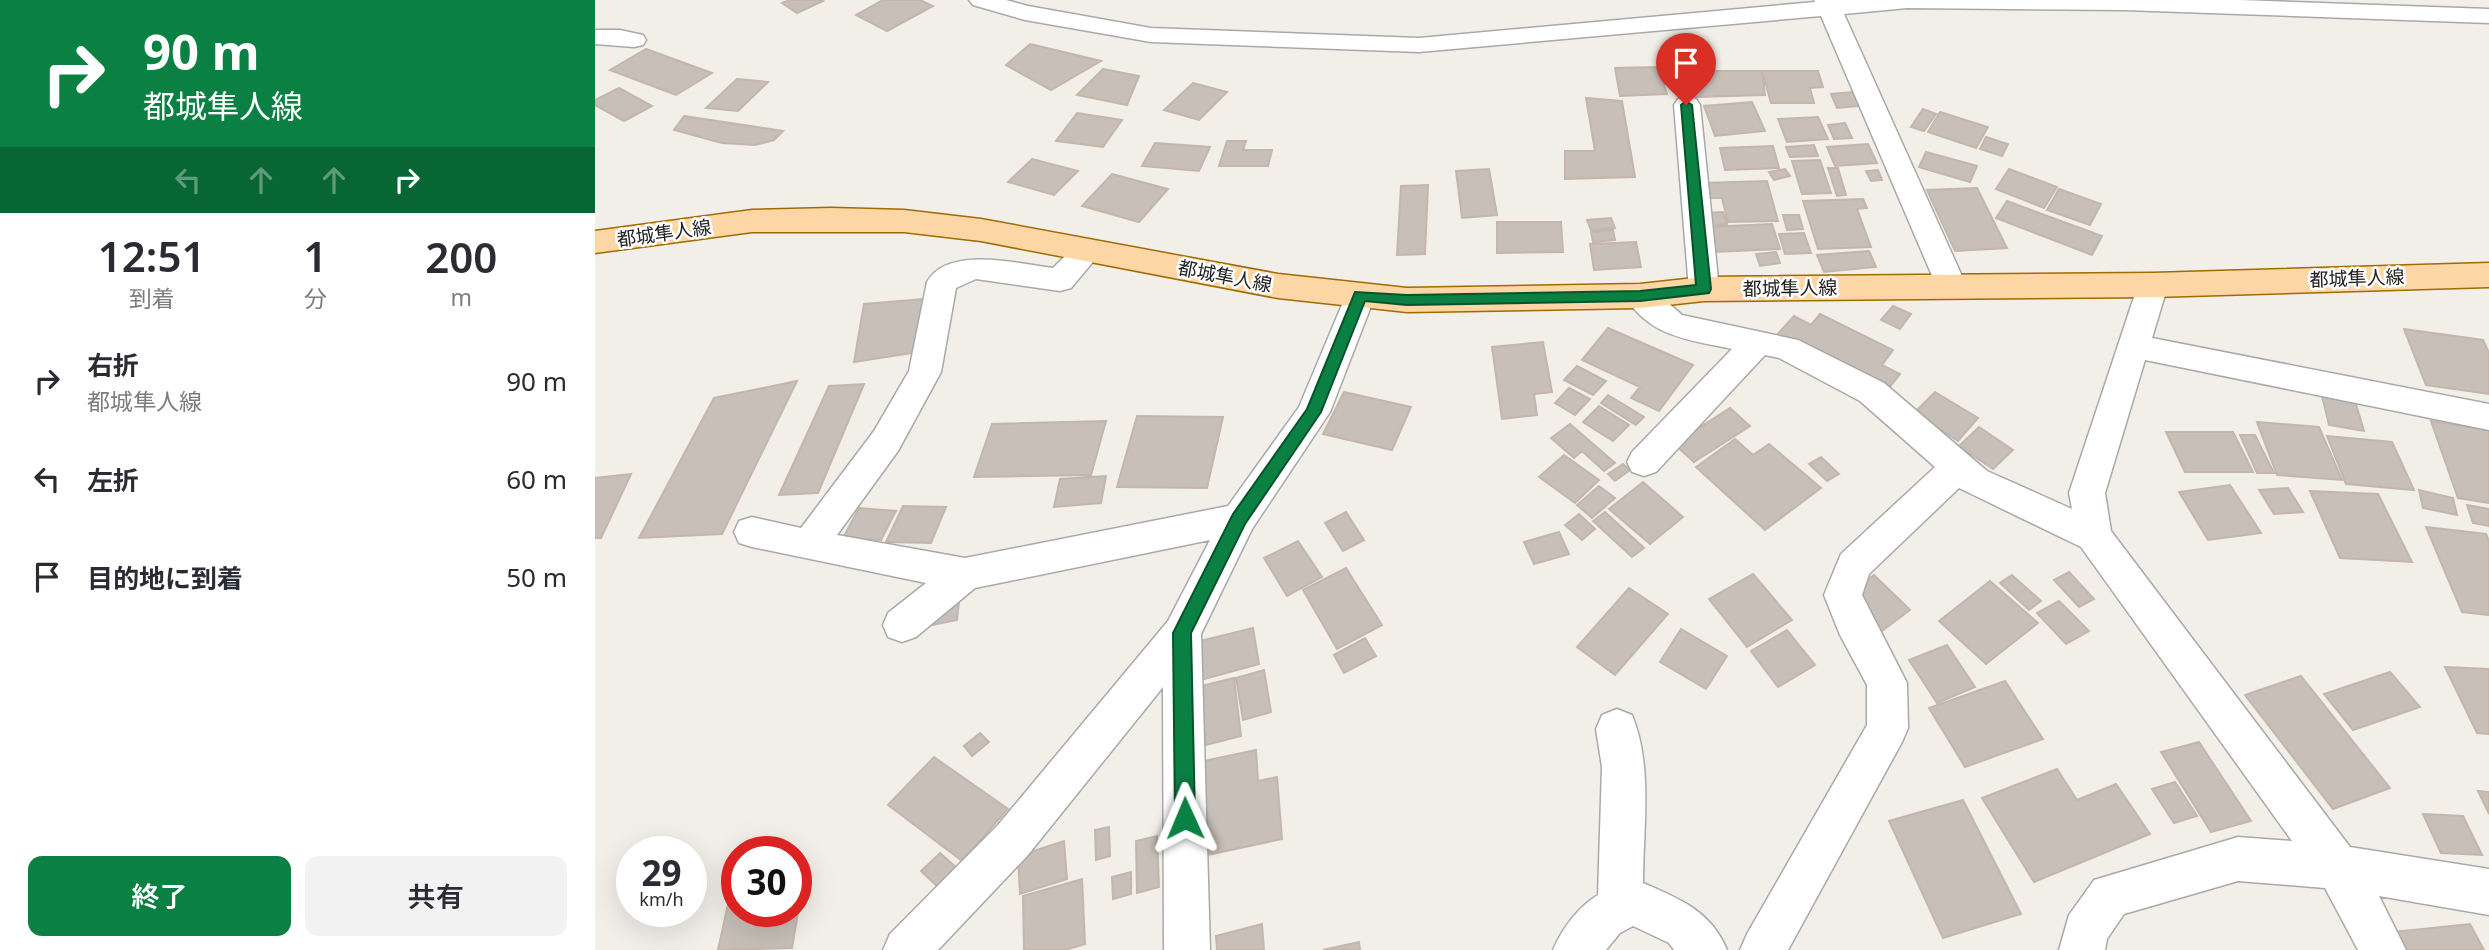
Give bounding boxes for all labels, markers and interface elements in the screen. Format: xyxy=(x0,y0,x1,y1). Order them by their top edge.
text: 90 m xyxy=(143,18,260,84)
icon: right xyxy=(28,28,119,119)
pin xyxy=(1656,33,1716,105)
icon: arrive xyxy=(1667,44,1705,82)
text: 都城隼人線 xyxy=(143,84,303,127)
icon: left xyxy=(169,161,207,199)
icon: ahead xyxy=(242,161,280,199)
icon: ahead xyxy=(315,161,353,199)
icon: right xyxy=(388,161,426,199)
street label: 都城隼人線 xyxy=(615,214,713,252)
text: 12:51 xyxy=(98,227,206,284)
text: 1 xyxy=(303,227,327,284)
text: 200 xyxy=(425,228,497,285)
street label: 都城隼人線 xyxy=(1176,254,1274,298)
street label: 都城隼人線 xyxy=(2309,263,2405,293)
street label: 都城隼人線 xyxy=(1742,274,1838,302)
text: m xyxy=(450,281,472,313)
text: 到着 xyxy=(129,282,175,314)
text: 分 xyxy=(304,282,327,314)
text: 右折 xyxy=(87,347,139,383)
icon: right xyxy=(28,362,66,400)
text: 90 m xyxy=(506,363,567,399)
text: 都城隼人線 xyxy=(87,385,202,417)
icon: left xyxy=(28,460,66,498)
text: 60 m xyxy=(506,461,567,497)
text: 左折 xyxy=(87,462,139,498)
icon: arrive xyxy=(28,558,66,596)
text: 50 m xyxy=(506,559,567,595)
text: 目的地に到着 xyxy=(87,560,243,596)
position arrow xyxy=(1148,781,1222,855)
speed limit sign: 30 xyxy=(721,836,812,927)
text: 29 xyxy=(641,849,682,896)
button: 終了 xyxy=(28,856,291,936)
button: 共有 xyxy=(305,856,567,936)
text: km/h xyxy=(639,887,684,911)

